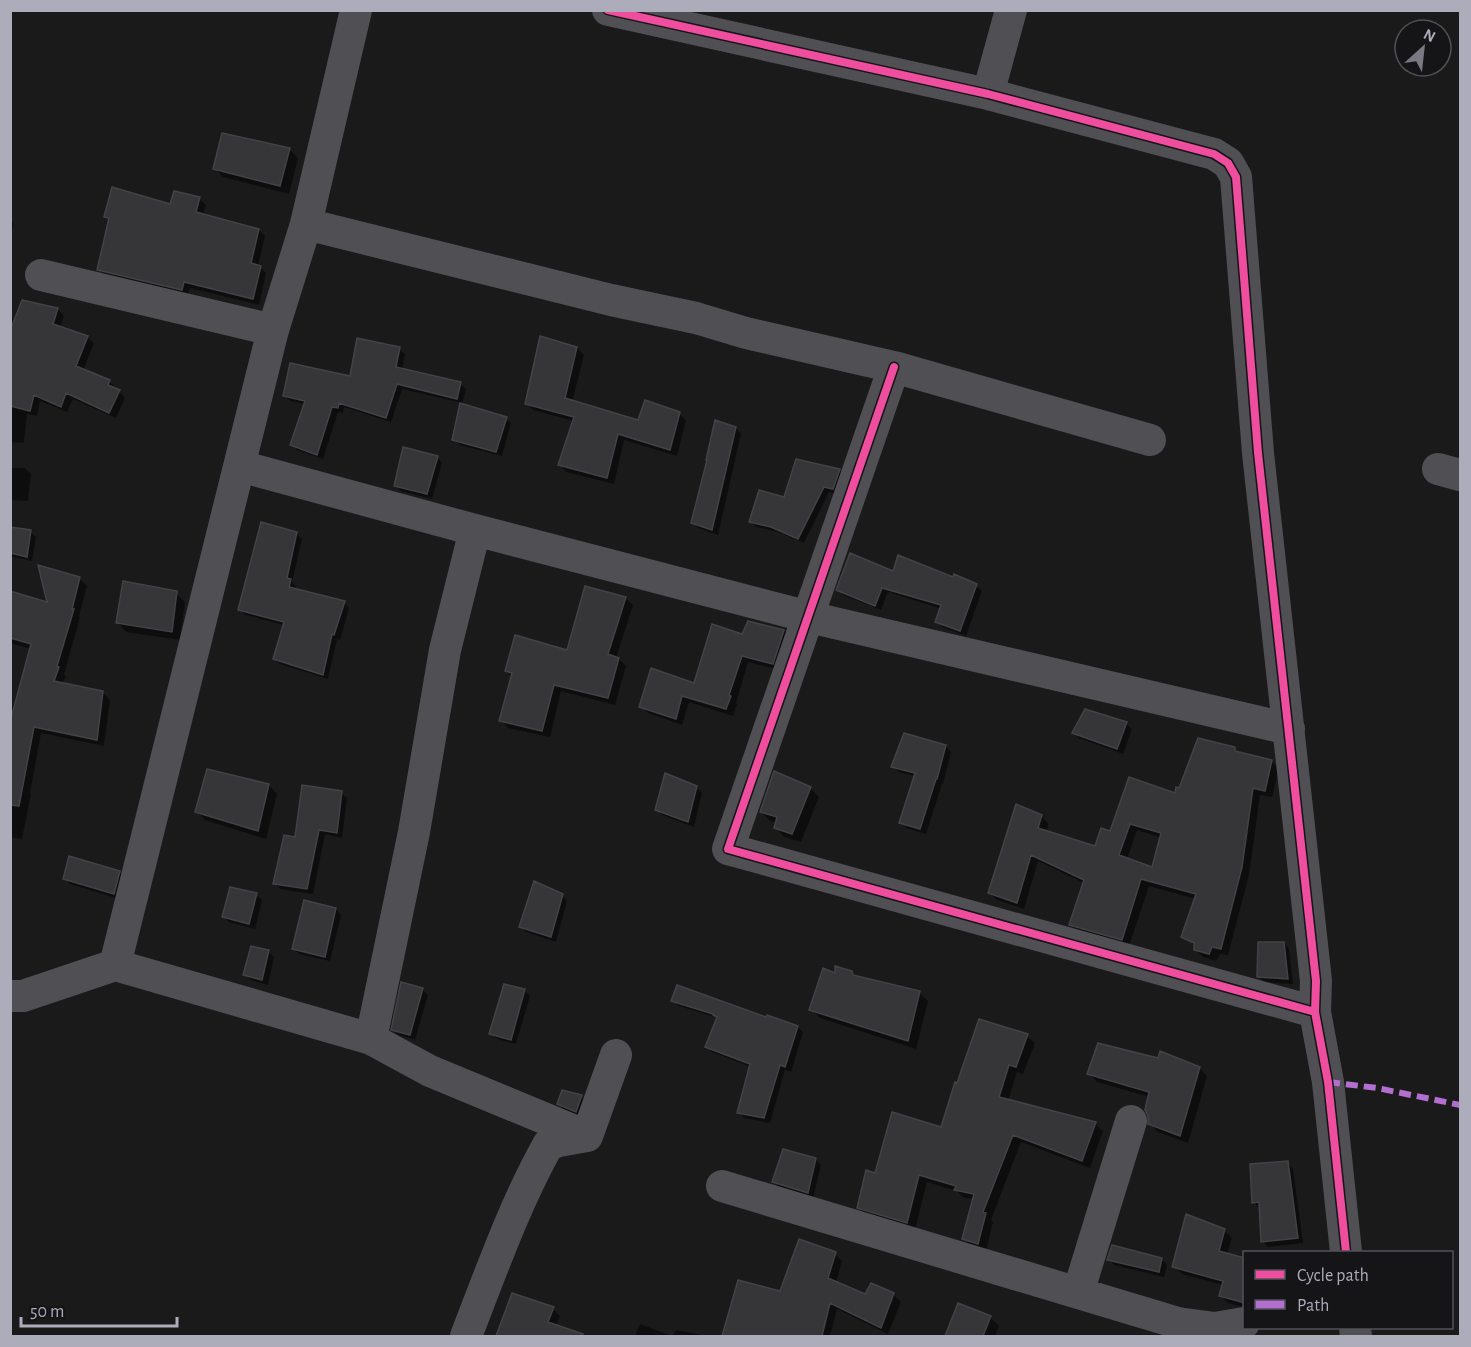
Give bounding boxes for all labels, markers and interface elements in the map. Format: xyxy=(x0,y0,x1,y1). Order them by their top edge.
north arrow xyxy=(1393,18,1453,78)
text: N xyxy=(1421,26,1438,45)
legend xyxy=(1243,1251,1453,1329)
text: Cycle path xyxy=(1297,1267,1369,1285)
scale bar xyxy=(21,1290,177,1328)
text: Path xyxy=(1297,1297,1329,1315)
text: 50 m xyxy=(30,1303,64,1321)

